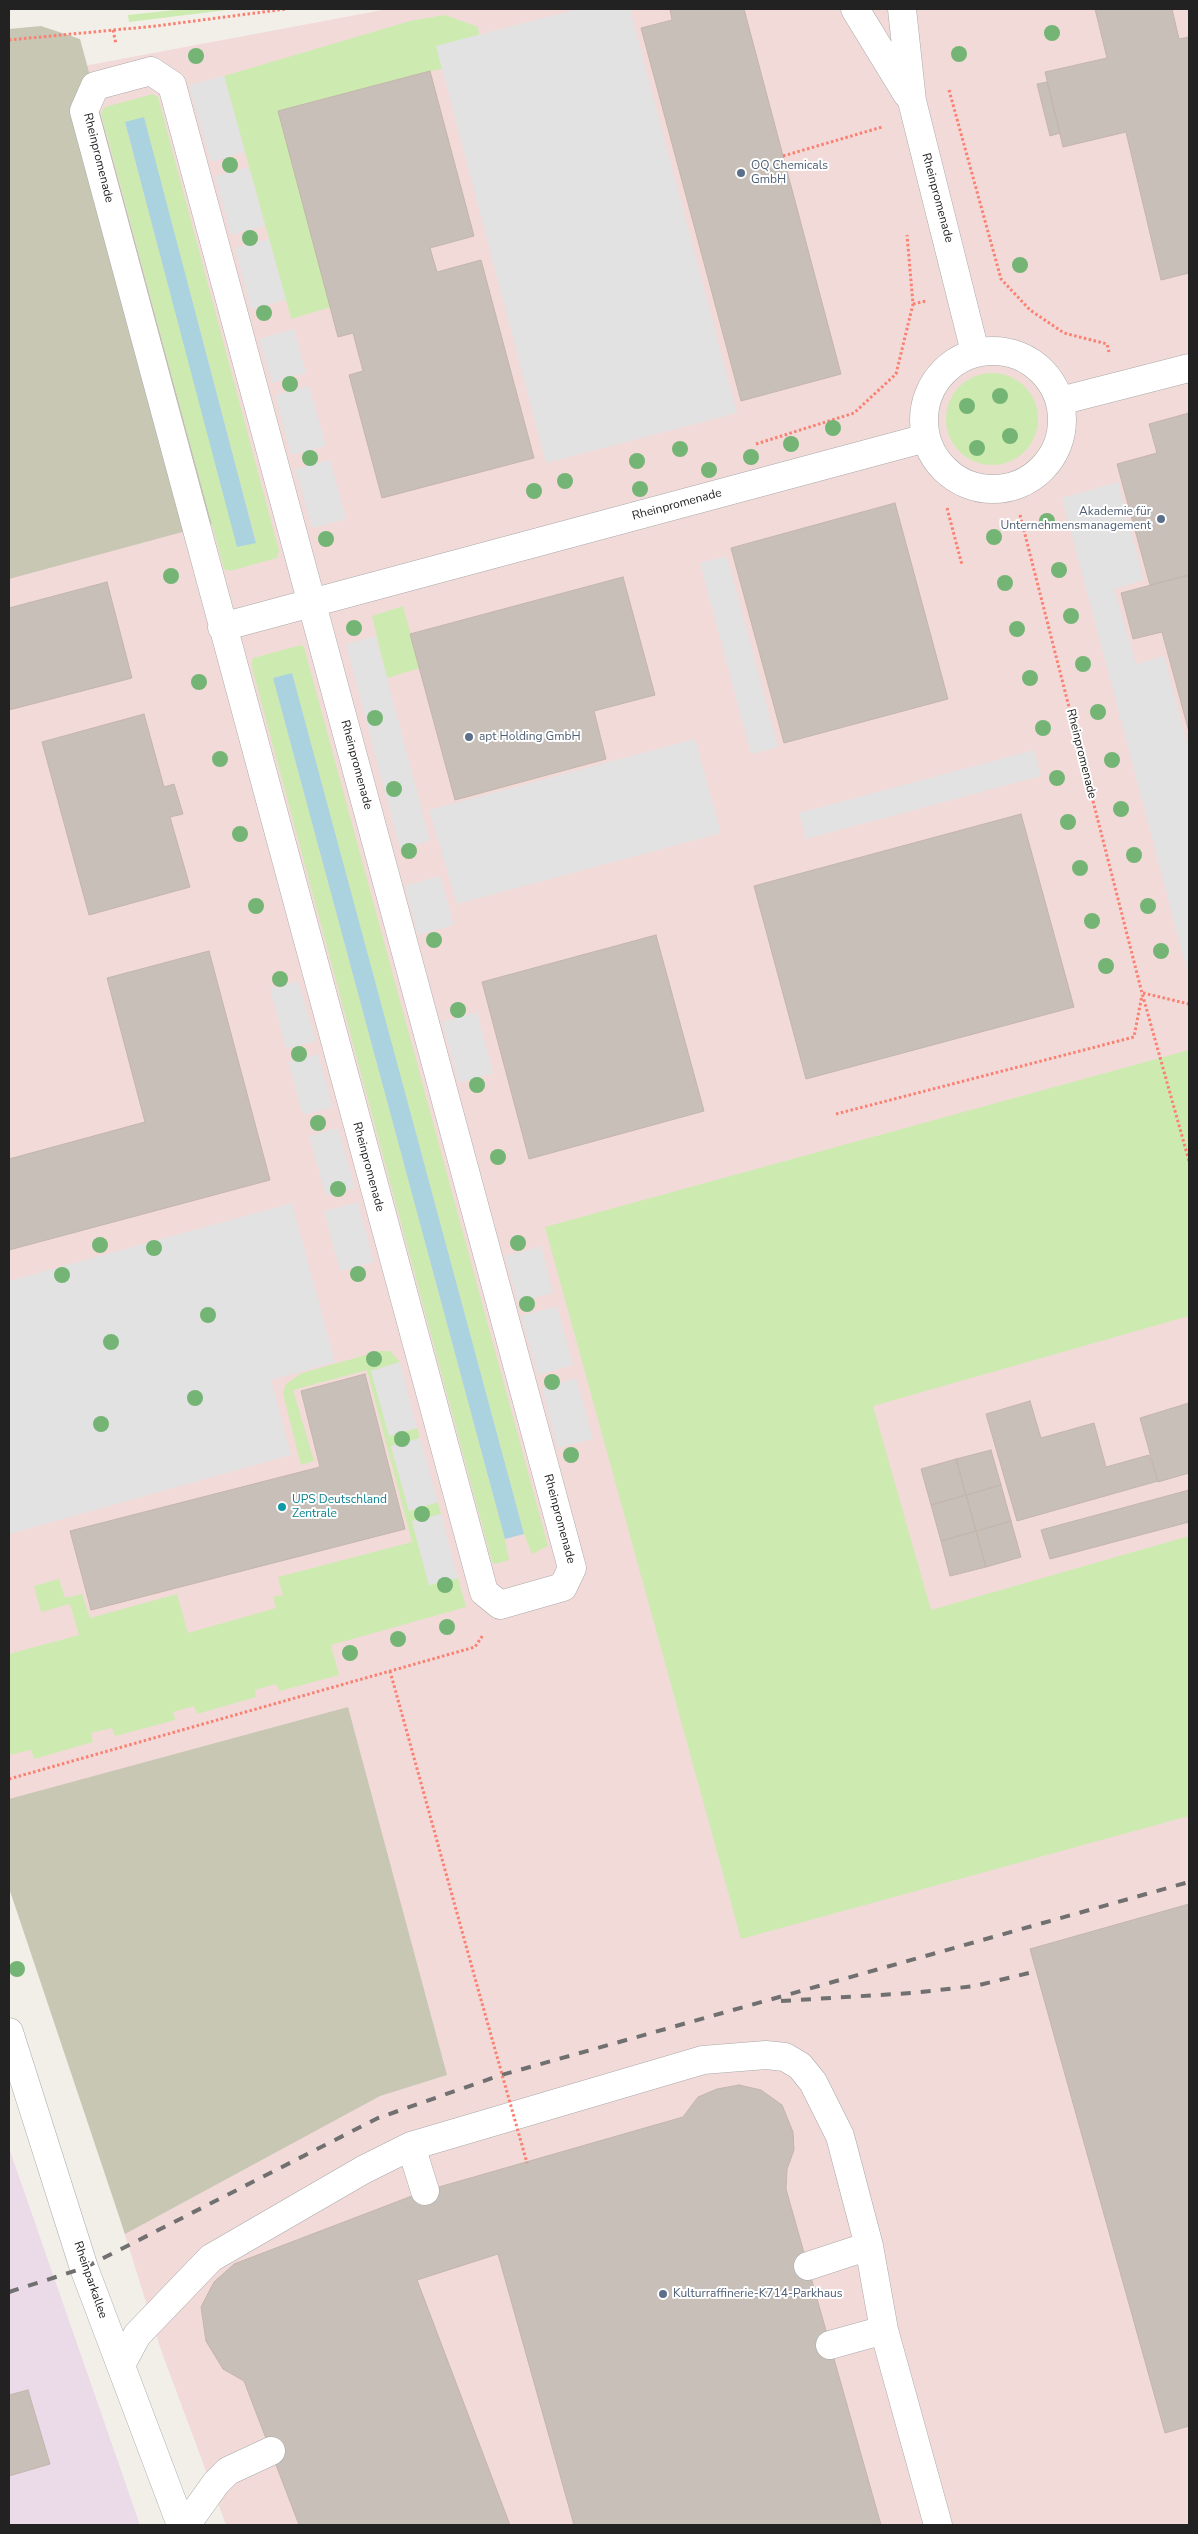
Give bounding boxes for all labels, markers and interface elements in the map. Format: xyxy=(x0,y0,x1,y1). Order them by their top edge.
street label: Rheinpromenade xyxy=(80,112,116,204)
street label: Rheinpromenade xyxy=(918,152,956,244)
place label: OQ Chemicals GmbH xyxy=(751,159,828,187)
marker: OQ Chemicals GmbH xyxy=(735,167,747,179)
street label: Rheinpromenade xyxy=(631,486,723,524)
place label: Akademie für Unternehmensmanagement xyxy=(1000,505,1151,533)
marker: Akademie für Unternehmensmanagement xyxy=(1155,513,1167,525)
street label: Rheinpromenade xyxy=(1063,708,1099,800)
street label: Rheinpromenade xyxy=(337,719,375,811)
place label: apt Holding GmbH xyxy=(479,730,581,744)
marker: apt Holding GmbH xyxy=(463,731,475,743)
street label: Rheinpromenade xyxy=(349,1121,387,1213)
street label: Rheinpromenade xyxy=(540,1473,578,1565)
place label: UPS Deutschland Zentrale xyxy=(292,1493,387,1521)
marker: UPS Deutschland Zentrale xyxy=(276,1501,288,1513)
street label: Rheinparkallee xyxy=(70,2240,110,2320)
place label: Kulturraffinerie-K714-Parkhaus xyxy=(673,2287,843,2301)
marker: Kulturraffinerie-K714-Parkhaus xyxy=(657,2288,669,2300)

